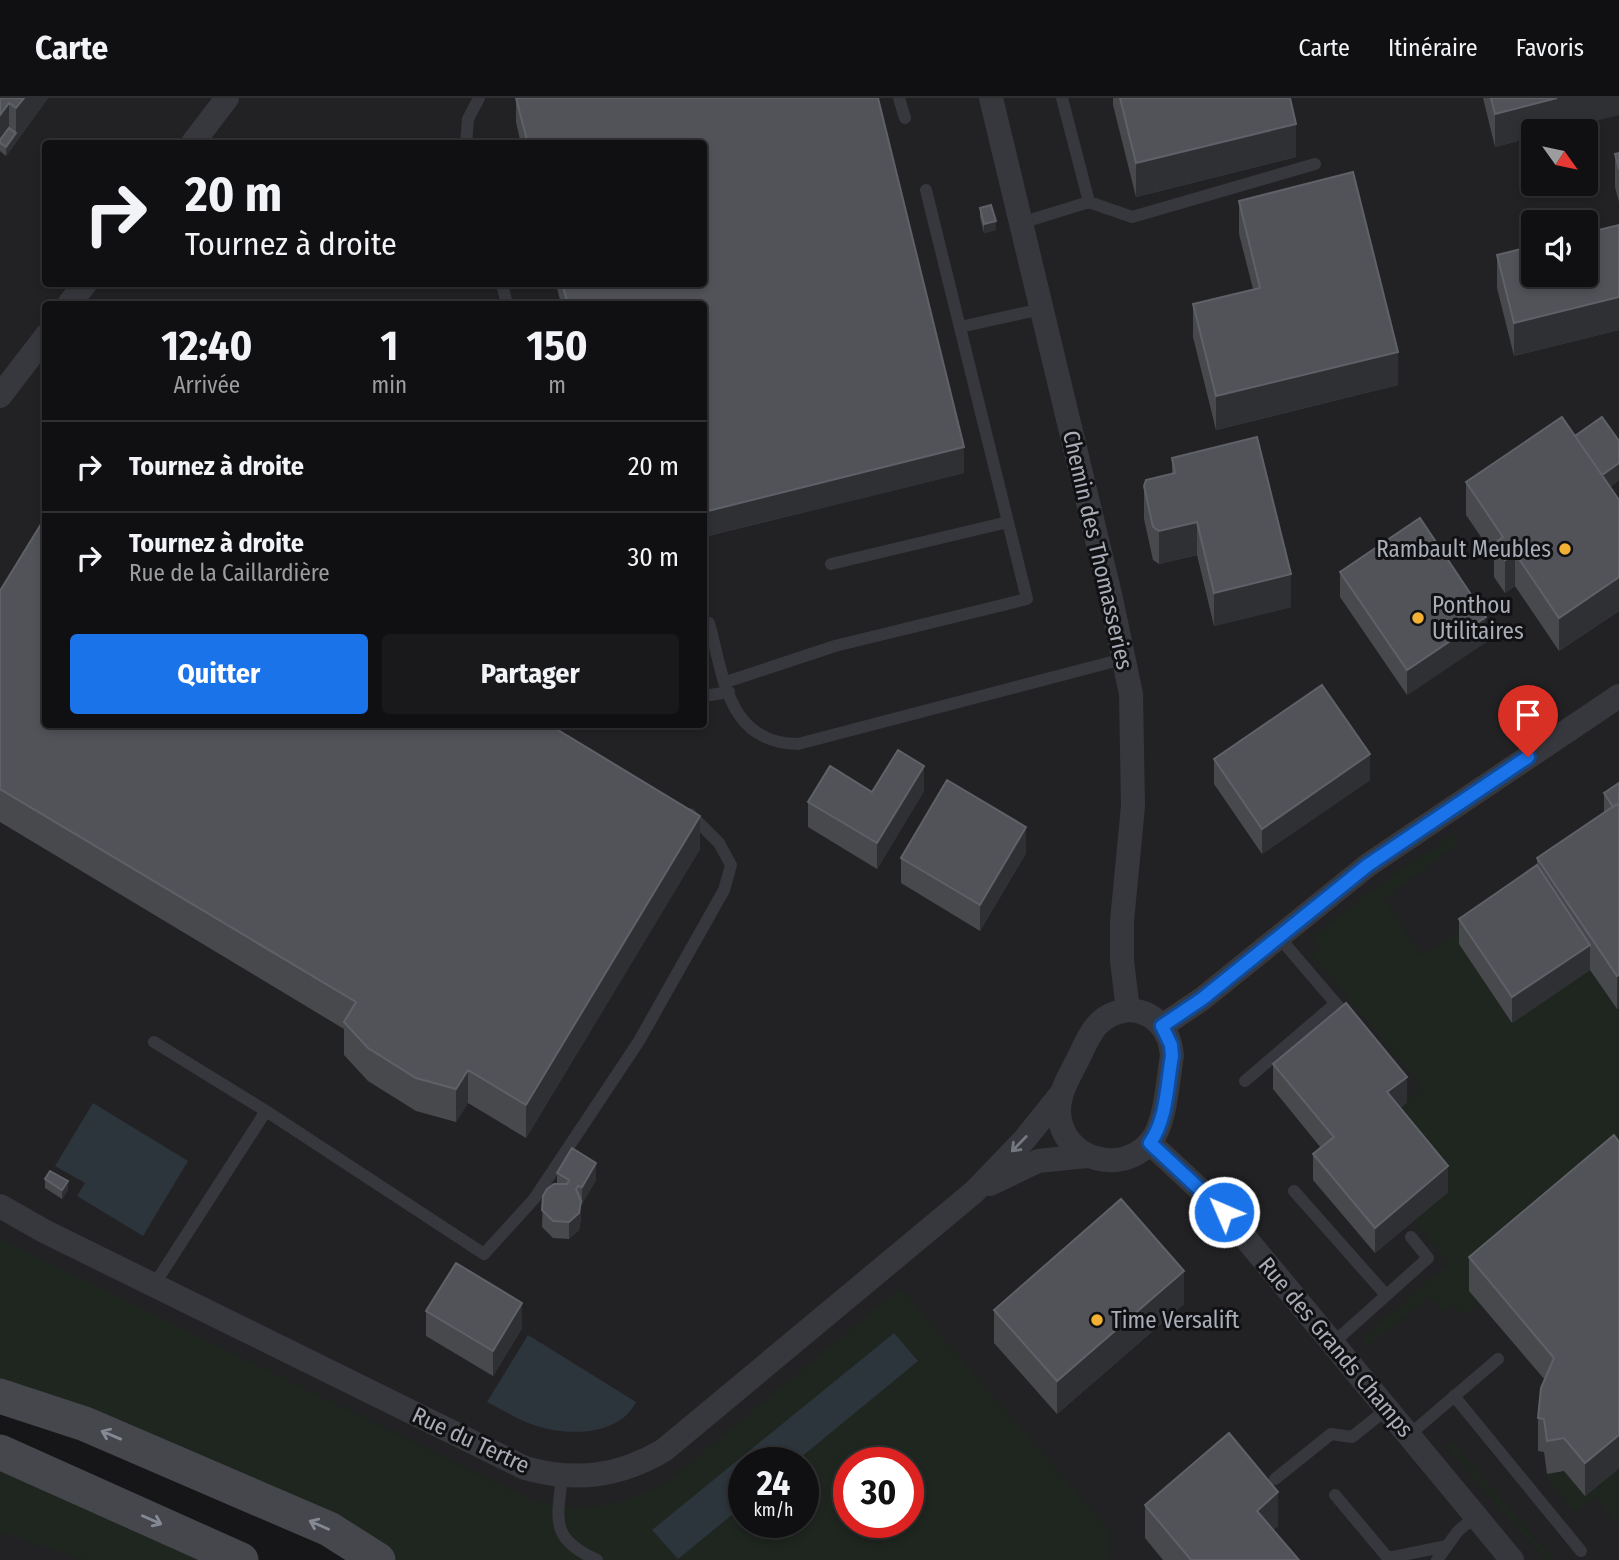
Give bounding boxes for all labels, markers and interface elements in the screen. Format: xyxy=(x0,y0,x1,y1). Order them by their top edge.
text: Carte xyxy=(35,28,108,68)
text: Carte xyxy=(1299,34,1350,62)
text: Itinéraire xyxy=(1388,34,1478,62)
text: Favoris xyxy=(1516,34,1584,62)
north arrow xyxy=(1521,119,1598,196)
map controls xyxy=(1521,119,1598,287)
text: 20 m xyxy=(185,165,282,224)
icon: right xyxy=(70,168,161,259)
button: sound xyxy=(1521,210,1598,287)
text: Tournez à droite xyxy=(185,225,397,263)
text: 12:40 xyxy=(161,321,252,371)
text: 1 xyxy=(380,321,398,371)
text: 150 xyxy=(526,321,588,371)
text: Arrivée xyxy=(173,371,240,399)
text: min xyxy=(372,371,407,399)
text: m xyxy=(548,371,566,399)
street label: Chemin des Thomasseries xyxy=(1057,428,1139,672)
icon: right xyxy=(70,448,108,486)
text: Tournez à droite xyxy=(129,451,304,482)
text: 20 m xyxy=(628,451,679,482)
text: Tournez à droite xyxy=(129,528,304,559)
place label: Rambault Meubles xyxy=(1376,535,1551,563)
icon: right xyxy=(70,539,108,577)
marker: Rambault Meubles xyxy=(1557,541,1573,557)
text: 30 m xyxy=(628,542,679,573)
text: Rue de la Caillardière xyxy=(129,559,330,587)
place label: Ponthou Utilitaires xyxy=(1432,591,1524,645)
marker: Ponthou Utilitaires xyxy=(1410,610,1426,626)
button: Quitter xyxy=(70,634,368,714)
button: Partager xyxy=(382,634,679,714)
pin xyxy=(1498,685,1558,757)
icon: arrive xyxy=(1509,696,1547,734)
one-way arrow xyxy=(1010,1136,1027,1153)
position arrow xyxy=(1187,1175,1261,1249)
street label: Rue des Grands Champs xyxy=(1253,1251,1420,1443)
place label: Time Versalift xyxy=(1111,1306,1240,1334)
marker: Time Versalift xyxy=(1089,1312,1105,1328)
street label: Rue du Tertre xyxy=(408,1401,534,1479)
one-way arrow xyxy=(100,1428,122,1441)
speed limit sign: 30 xyxy=(833,1447,924,1538)
text: 24 xyxy=(757,1462,790,1504)
text: km/h xyxy=(753,1499,794,1521)
one-way arrow xyxy=(140,1514,162,1527)
one-way arrow xyxy=(309,1518,331,1531)

